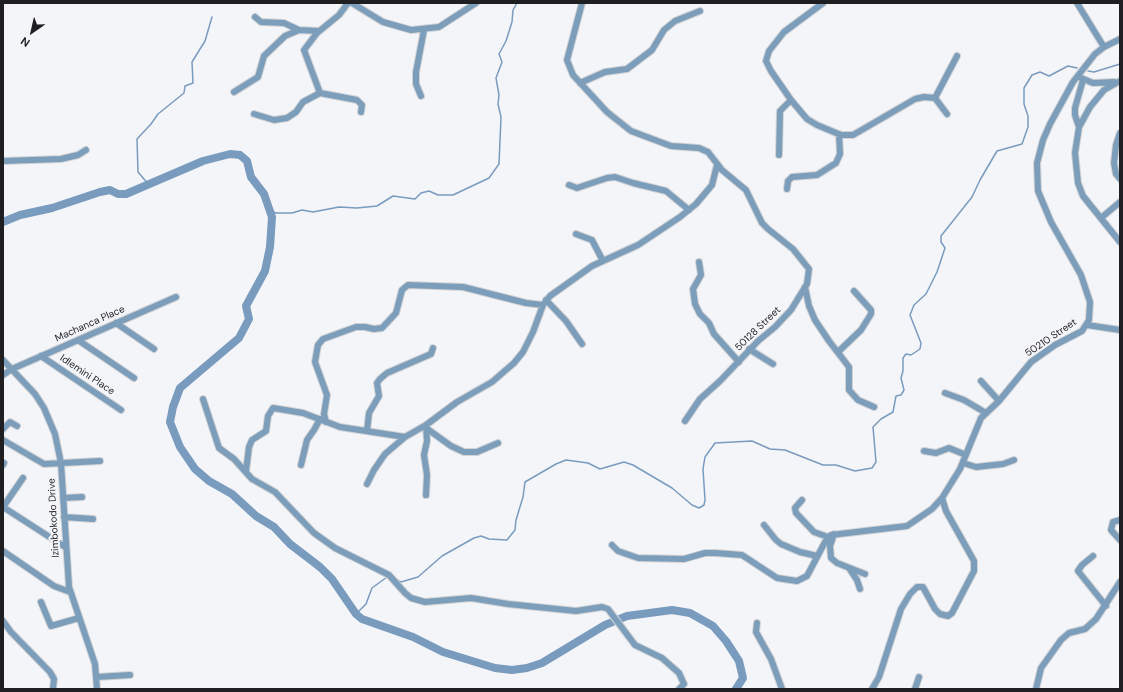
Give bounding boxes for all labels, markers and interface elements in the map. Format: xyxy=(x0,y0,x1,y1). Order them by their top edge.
north arrow xyxy=(12,12,52,52)
text: N xyxy=(18,34,33,50)
street label: Machanca Place xyxy=(53,303,127,345)
street label: 50128 Street xyxy=(733,304,783,354)
street label: 50210 Street xyxy=(1023,316,1079,360)
street label: Idlemini Place xyxy=(57,352,117,398)
street label: Izimbokodo Drive xyxy=(46,478,62,558)

